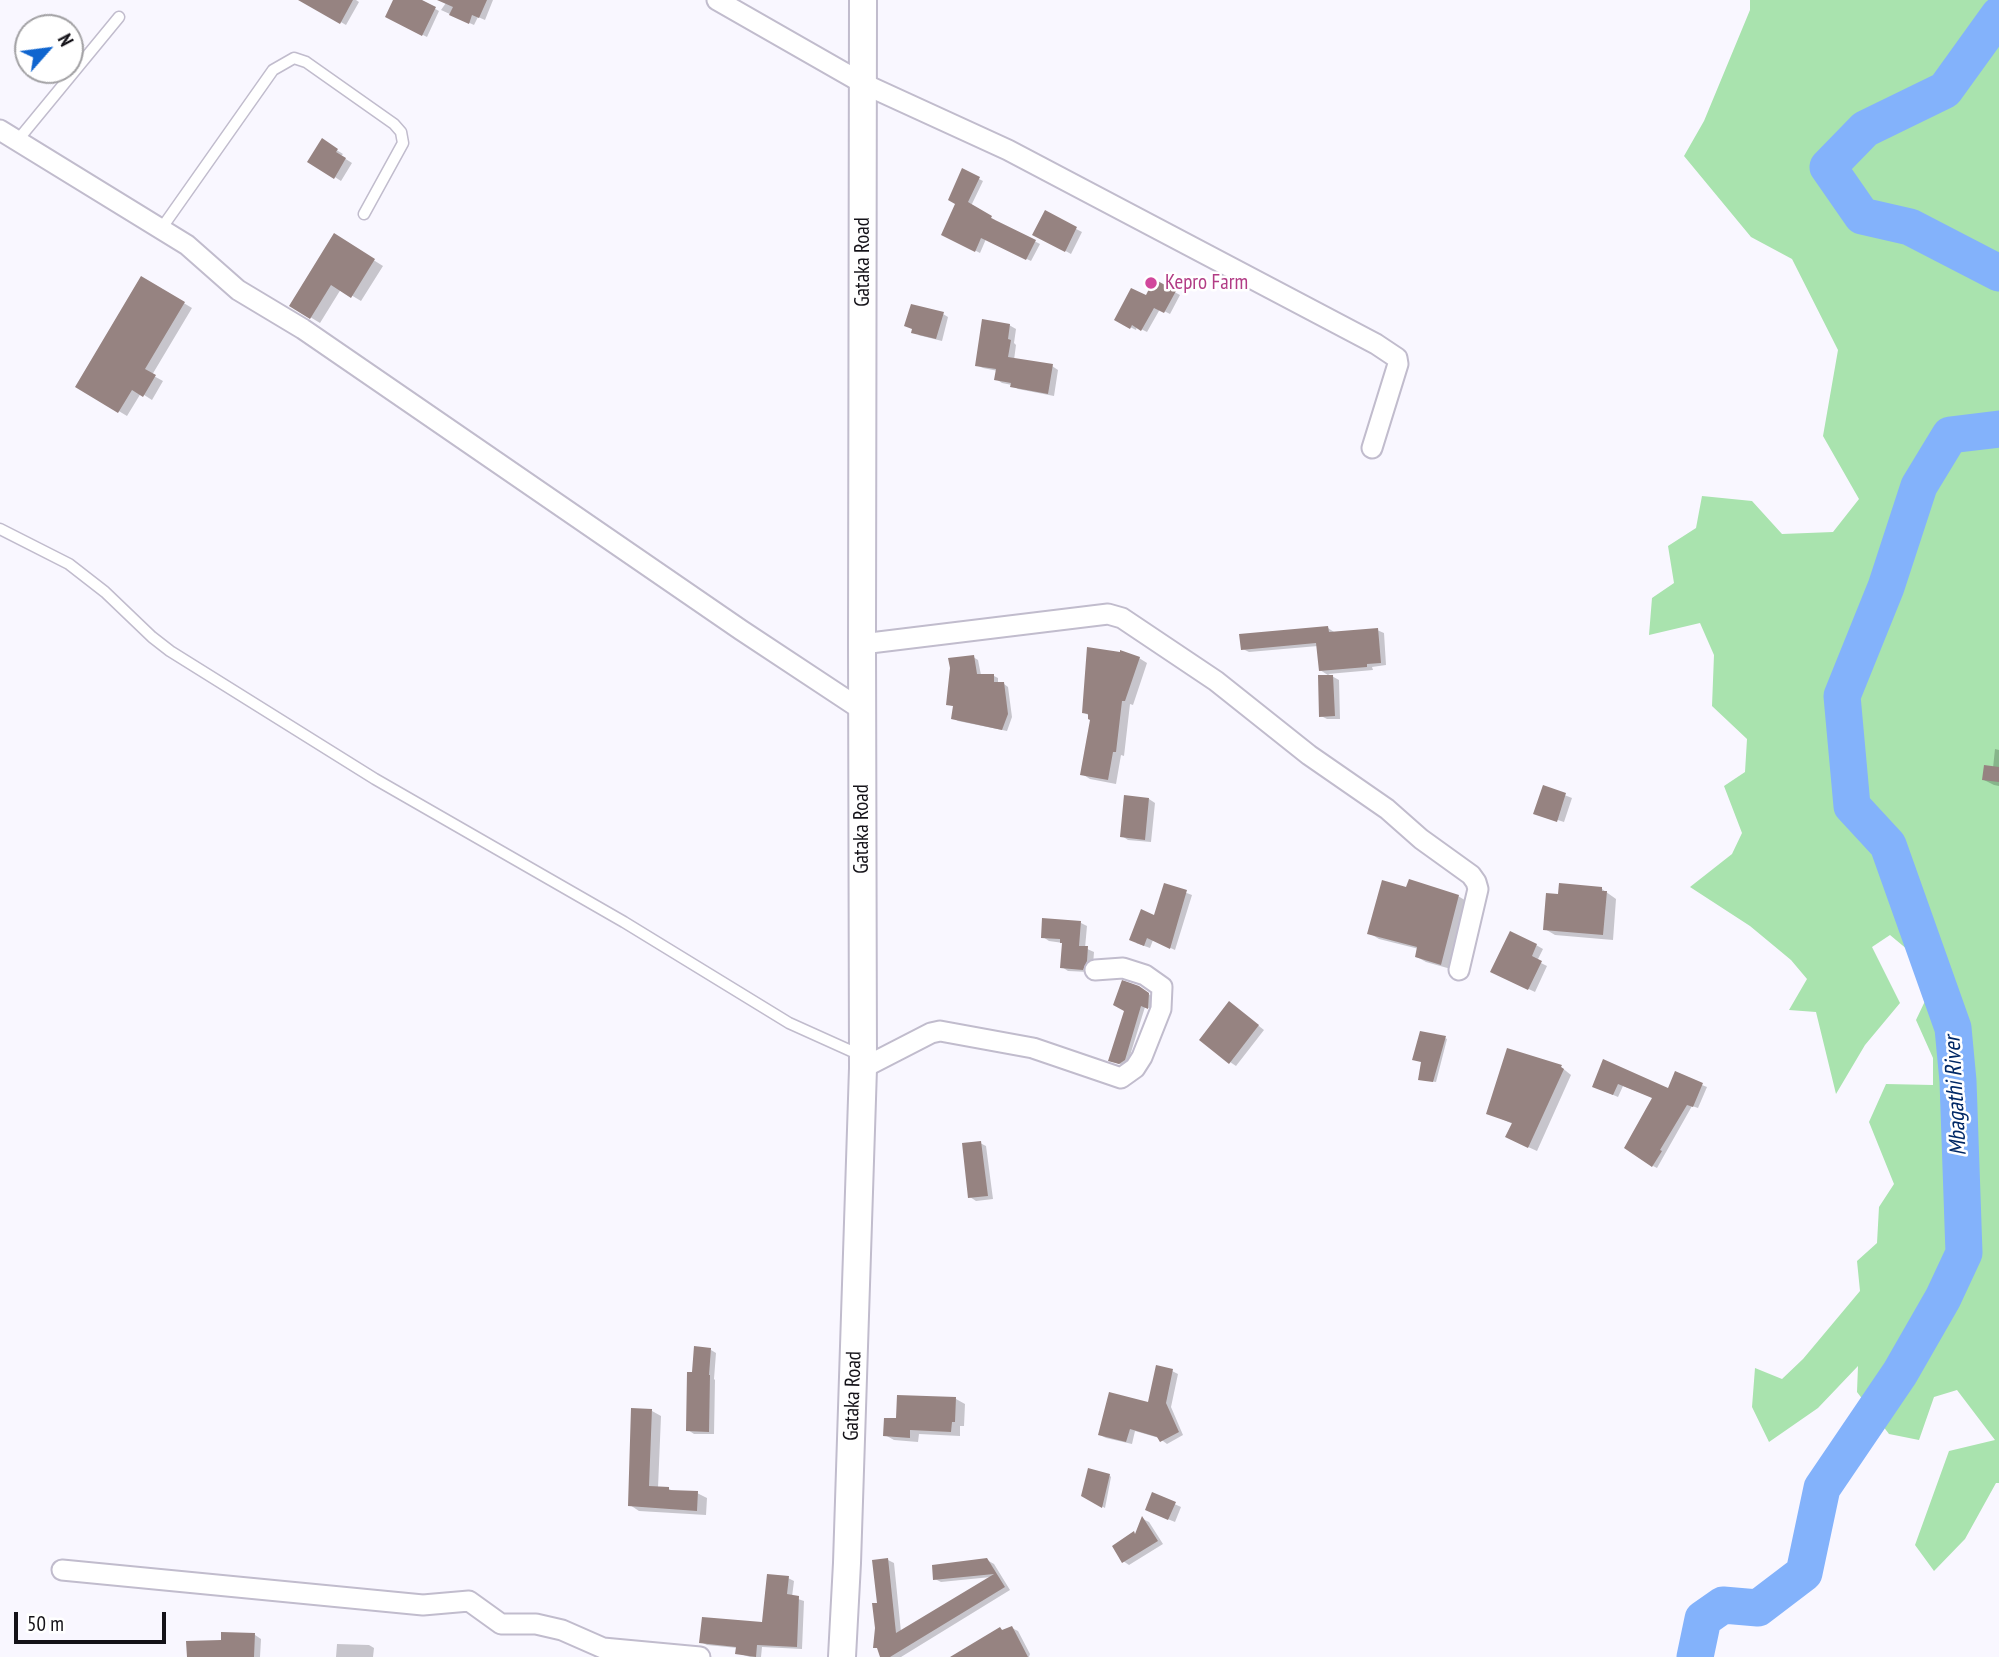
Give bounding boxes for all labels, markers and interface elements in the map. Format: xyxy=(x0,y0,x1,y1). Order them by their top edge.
north arrow xyxy=(14,14,84,84)
text: N xyxy=(53,30,79,50)
street label: Gataka Road xyxy=(850,217,876,307)
place label: Kepro Farm xyxy=(1165,270,1248,296)
marker: Kepro Farm xyxy=(1143,275,1159,291)
street label: Gataka Road xyxy=(849,784,875,874)
water label: Mbagathi River xyxy=(1939,1035,1973,1157)
street label: Gataka Road xyxy=(839,1351,867,1441)
scale bar xyxy=(18,1598,170,1642)
text: 50 m xyxy=(27,1610,64,1637)

